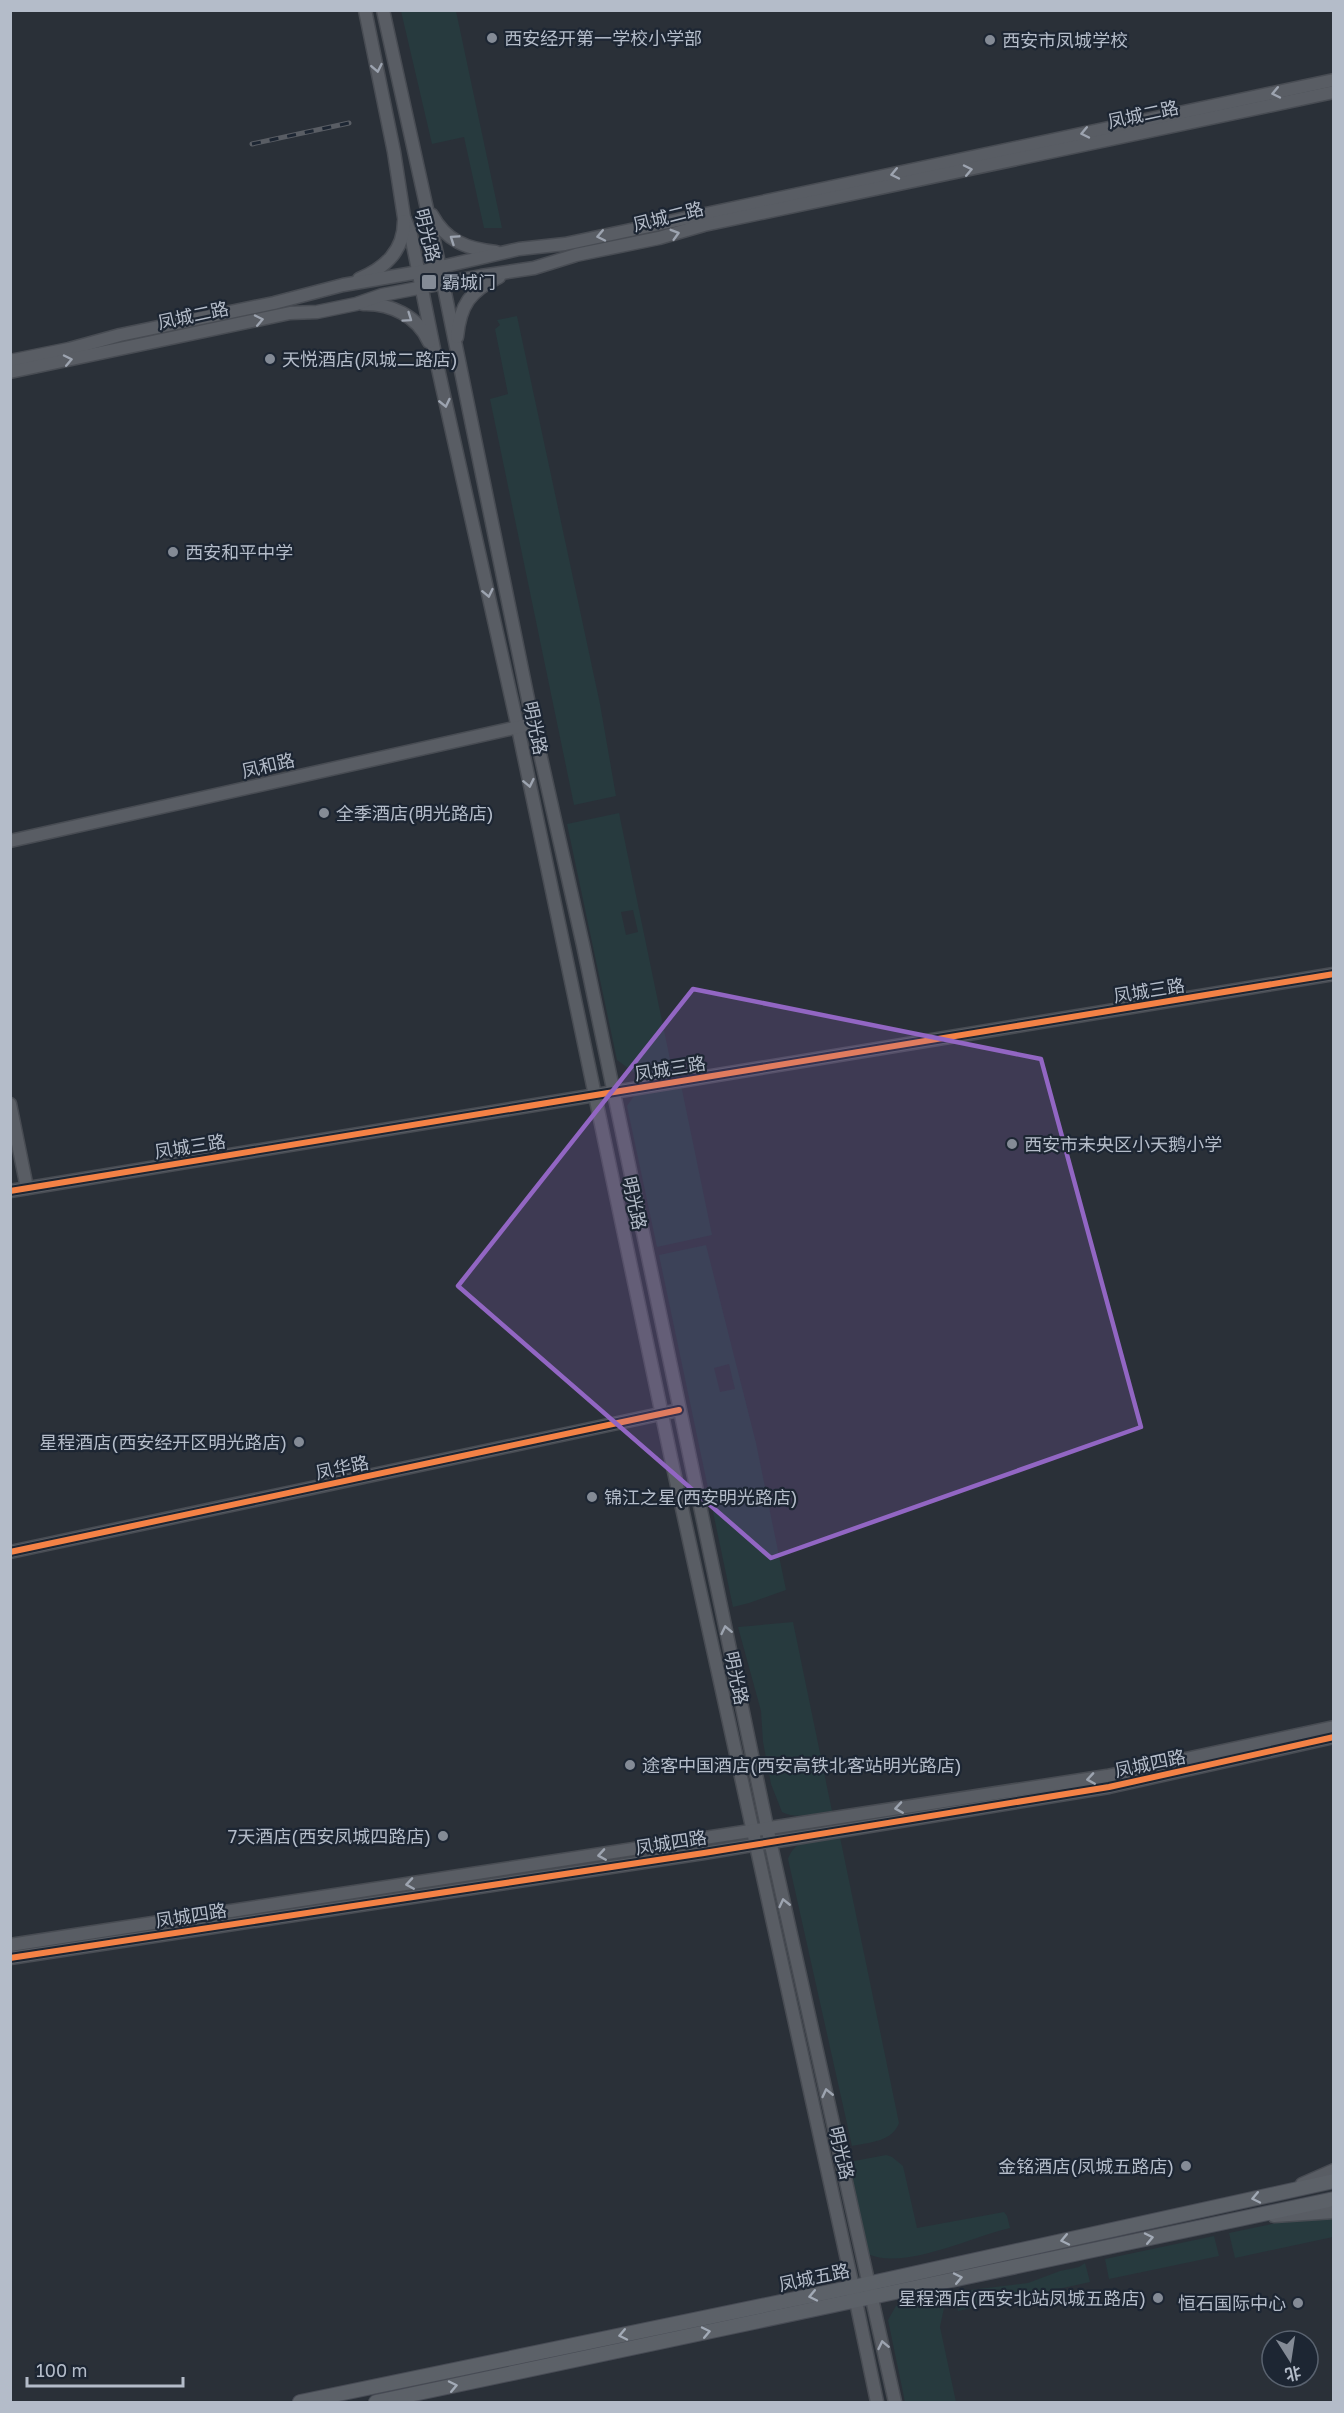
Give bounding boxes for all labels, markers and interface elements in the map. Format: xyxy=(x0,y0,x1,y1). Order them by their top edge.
place label: 西安经开第一学校小学部 xyxy=(504,27,702,49)
place label: 西安市凤城学校 xyxy=(1002,29,1128,51)
marker: 西安经开第一学校小学部 xyxy=(485,31,499,45)
marker: 西安市凤城学校 xyxy=(983,33,997,47)
one-way arrow xyxy=(370,63,383,73)
one-way arrow xyxy=(1271,85,1281,98)
street label: 凤城二路 xyxy=(1105,96,1181,132)
one-way arrow xyxy=(1081,126,1091,139)
one-way arrow xyxy=(963,164,973,177)
one-way arrow xyxy=(890,167,900,180)
street label: 凤城二路 xyxy=(630,197,706,235)
street label: 明光路 xyxy=(411,206,445,264)
one-way arrow xyxy=(597,229,607,242)
one-way arrow xyxy=(669,229,680,241)
one-way arrow xyxy=(449,235,460,246)
place label: 霸城门 xyxy=(442,271,496,293)
marker: 霸城门 xyxy=(420,273,438,291)
street label: 凤城二路 xyxy=(155,297,231,333)
one-way arrow xyxy=(402,311,413,322)
one-way arrow xyxy=(253,314,263,327)
place label: 天悦酒店(凤城二路店) xyxy=(282,348,458,370)
marker: 天悦酒店(凤城二路店) xyxy=(263,352,277,366)
one-way arrow xyxy=(62,354,72,367)
one-way arrow xyxy=(438,397,451,407)
place label: 西安和平中学 xyxy=(185,541,293,563)
marker: 西安和平中学 xyxy=(166,545,180,559)
one-way arrow xyxy=(481,587,494,597)
street label: 明光路 xyxy=(520,699,552,757)
street label: 凤和路 xyxy=(239,748,297,782)
one-way arrow xyxy=(522,778,535,788)
place label: 全季酒店(明光路店) xyxy=(336,802,494,824)
marker: 全季酒店(明光路店) xyxy=(317,806,331,820)
street label: 凤城三路 xyxy=(1112,974,1186,1006)
street label: 凤城三路 xyxy=(633,1052,707,1084)
street label: 凤城三路 xyxy=(153,1130,227,1162)
place label: 西安市未央区小天鹅小学 xyxy=(1024,1133,1222,1155)
marker: 西安市未央区小天鹅小学 xyxy=(1005,1137,1019,1151)
street label: 明光路 xyxy=(619,1174,651,1232)
place label: 星程酒店(西安经开区明光路店) xyxy=(39,1431,287,1453)
marker: 星程酒店(西安经开区明光路店) xyxy=(292,1435,306,1449)
street label: 凤华路 xyxy=(313,1451,371,1483)
place label: 锦江之星(西安明光路店) xyxy=(604,1486,798,1508)
marker: 锦江之星(西安明光路店) xyxy=(585,1490,599,1504)
one-way arrow xyxy=(720,1626,733,1636)
street label: 明光路 xyxy=(721,1649,753,1707)
street label: 凤城四路 xyxy=(1112,1745,1188,1781)
place label: 途客中国酒店(西安高铁北客站明光路店) xyxy=(642,1754,962,1776)
marker: 途客中国酒店(西安高铁北客站明光路店) xyxy=(623,1758,637,1772)
one-way arrow xyxy=(1087,1772,1096,1784)
one-way arrow xyxy=(894,1801,903,1813)
place label: 7天酒店(西安凤城四路店) xyxy=(228,1825,431,1847)
street label: 凤城四路 xyxy=(634,1826,708,1858)
marker: 7天酒店(西安凤城四路店) xyxy=(436,1829,450,1843)
one-way arrow xyxy=(598,1849,607,1861)
one-way arrow xyxy=(405,1878,414,1890)
one-way arrow xyxy=(779,1898,792,1908)
street label: 凤城四路 xyxy=(154,1899,228,1931)
one-way arrow xyxy=(821,2089,834,2099)
street label: 明光路 xyxy=(825,2124,859,2182)
place label: 金铭酒店(凤城五路店) xyxy=(998,2155,1174,2177)
marker: 金铭酒店(凤城五路店) xyxy=(1179,2159,1193,2173)
one-way arrow xyxy=(1251,2191,1261,2204)
one-way arrow xyxy=(1143,2232,1153,2245)
one-way arrow xyxy=(1061,2233,1071,2246)
street label: 凤城五路 xyxy=(776,2259,852,2295)
one-way arrow xyxy=(953,2272,963,2285)
place label: 星程酒店(西安北站凤城五路店) xyxy=(898,2287,1146,2309)
one-way arrow xyxy=(809,2288,819,2301)
marker: 星程酒店(西安北站凤城五路店) xyxy=(1151,2291,1165,2305)
place label: 恒石国际中心 xyxy=(1178,2292,1286,2314)
marker: 恒石国际中心 xyxy=(1291,2296,1305,2310)
one-way arrow xyxy=(700,2326,710,2339)
one-way arrow xyxy=(618,2328,628,2341)
north arrow xyxy=(1260,2329,1320,2389)
one-way arrow xyxy=(877,2341,890,2351)
scale bar xyxy=(27,2350,183,2388)
text: 100 m xyxy=(36,2359,87,2381)
text: 北 xyxy=(1283,2362,1303,2385)
one-way arrow xyxy=(448,2380,458,2393)

